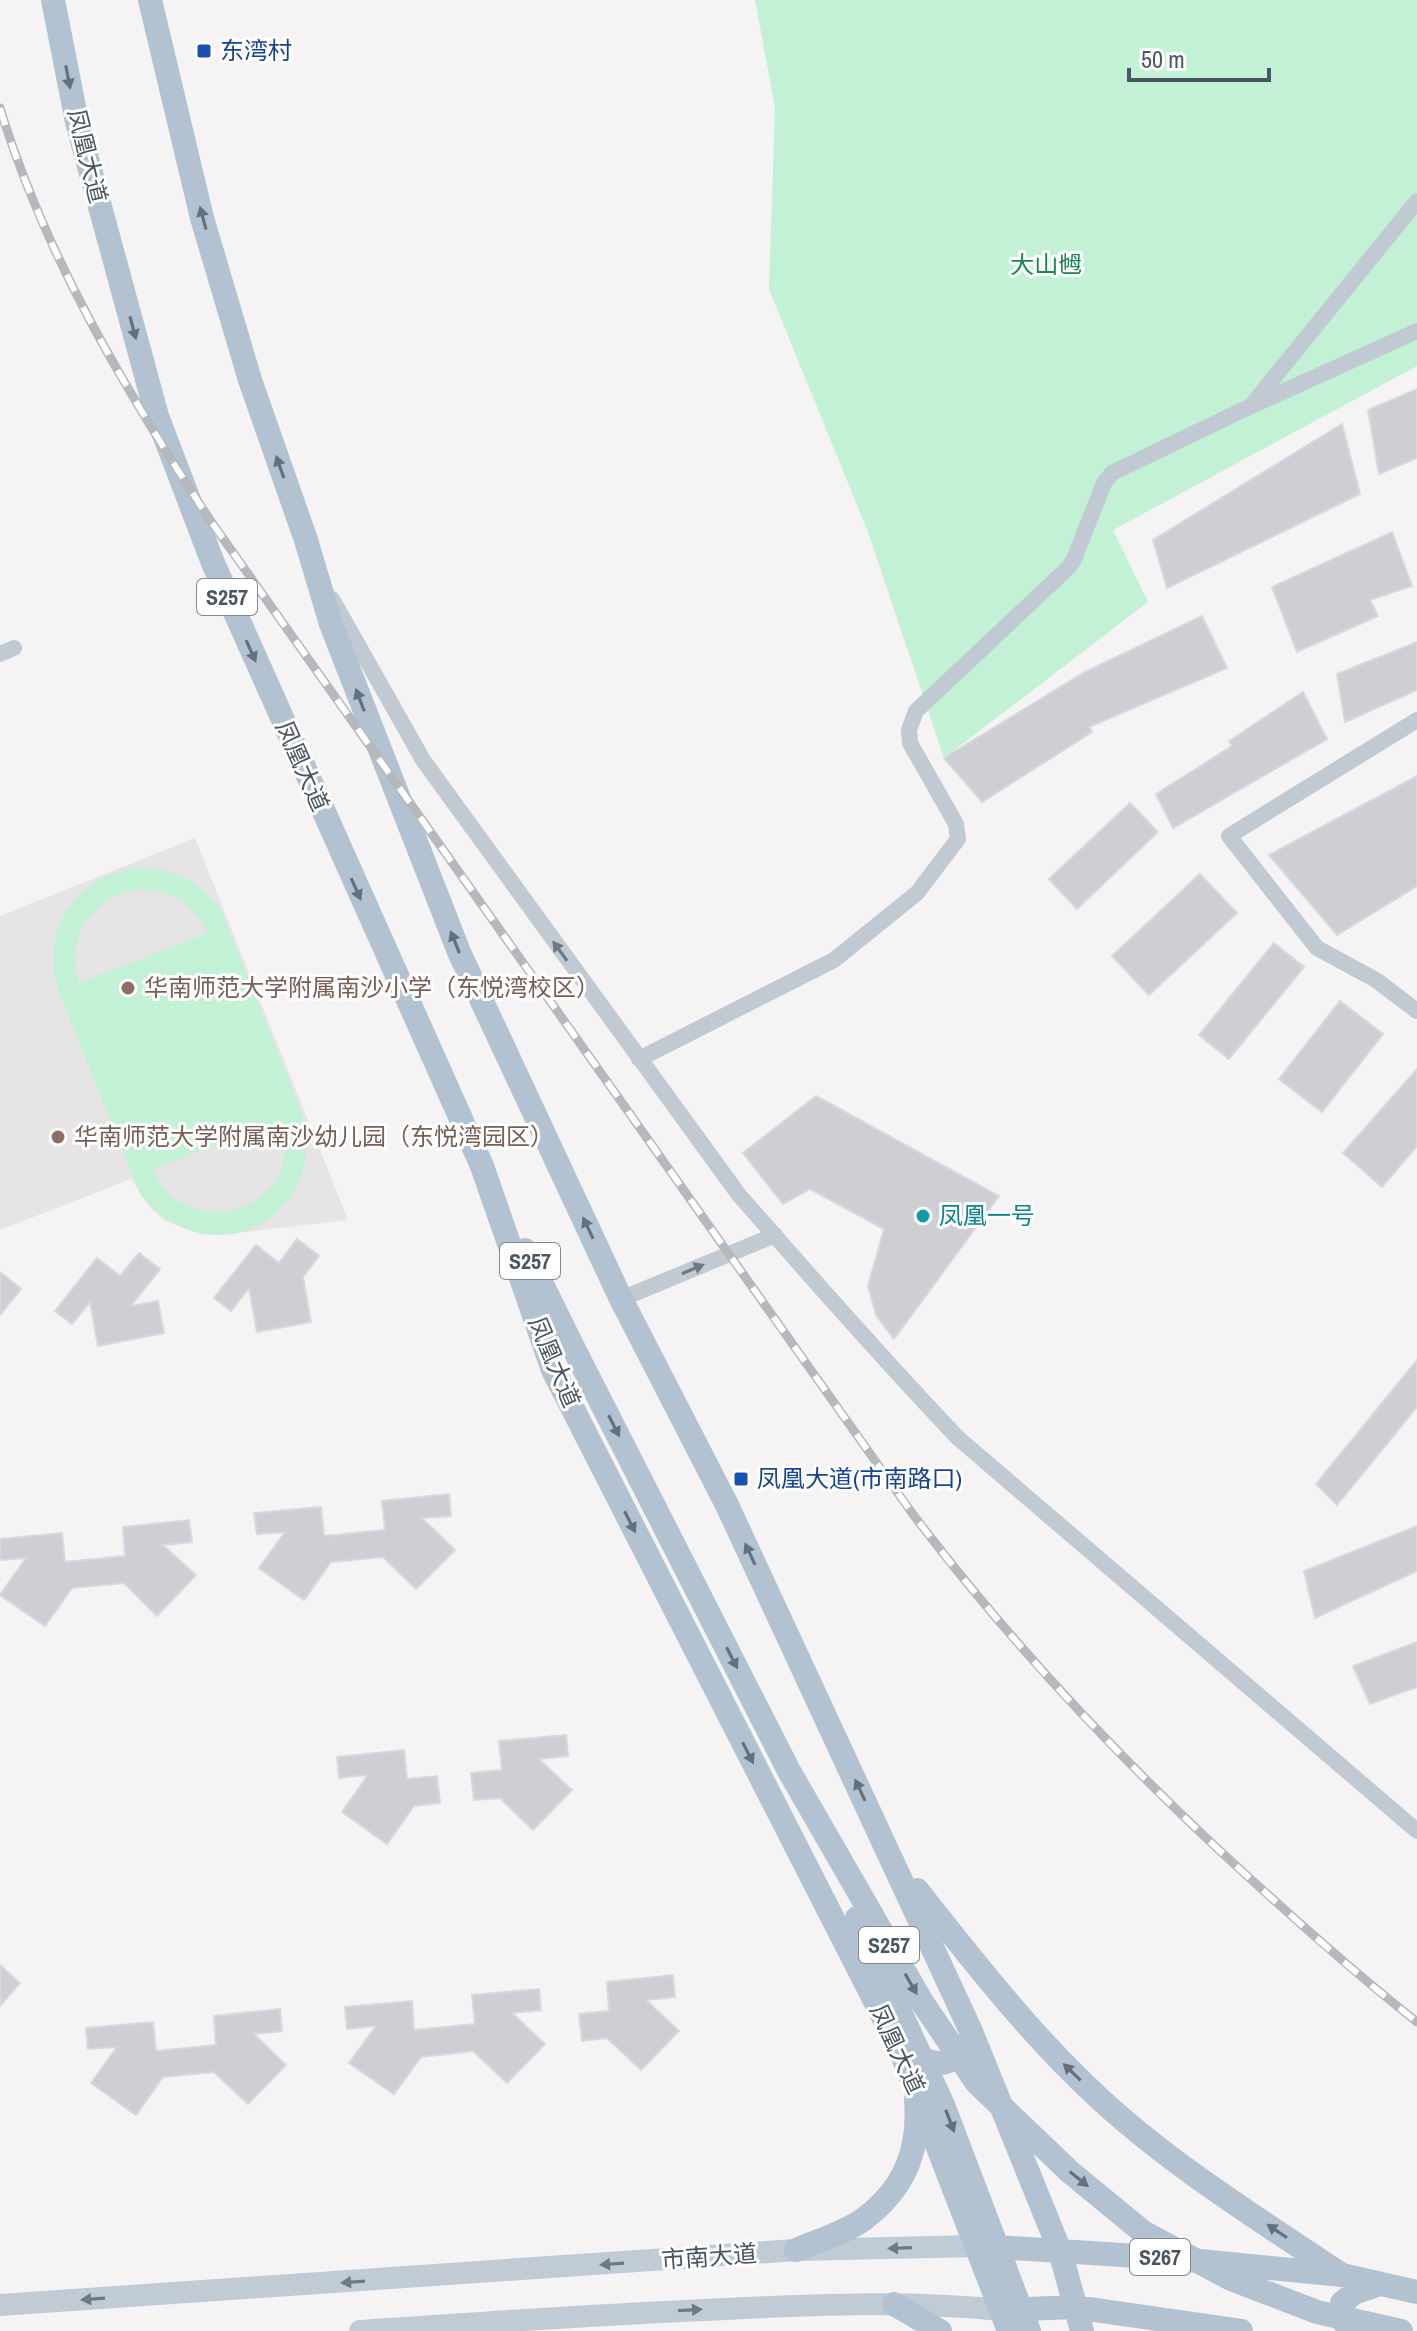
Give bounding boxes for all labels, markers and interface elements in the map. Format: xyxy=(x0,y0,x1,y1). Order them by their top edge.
scale bar xyxy=(1129,32,1269,82)
place label: 东湾村 xyxy=(220,34,292,66)
marker: 东湾村 xyxy=(195,42,213,60)
text: 50 m xyxy=(1141,43,1185,75)
one-way arrow xyxy=(63,64,75,89)
street label: 凤凰大道 xyxy=(61,105,115,206)
one-way arrow xyxy=(196,206,208,231)
park label: 大山乸 xyxy=(1010,248,1082,280)
one-way arrow xyxy=(127,316,139,341)
one-way arrow xyxy=(274,454,286,478)
road number: S257 xyxy=(197,579,257,615)
one-way arrow xyxy=(244,639,258,663)
one-way arrow xyxy=(353,688,366,712)
street label: 凤凰大道 xyxy=(269,715,337,816)
one-way arrow xyxy=(350,877,363,900)
one-way arrow xyxy=(448,930,461,954)
one-way arrow xyxy=(552,941,568,961)
place label: 华南师范大学附属南沙小学（东悦湾校区） xyxy=(144,971,600,1003)
marker: 华南师范大学附属南沙小学（东悦湾校区） xyxy=(119,979,137,997)
place label: 华南师范大学附属南沙幼儿园（东悦湾园区） xyxy=(74,1120,554,1152)
marker: 华南师范大学附属南沙幼儿园（东悦湾园区） xyxy=(49,1128,67,1146)
place label: 凤凰一号 xyxy=(939,1199,1035,1231)
marker: 凤凰一号 xyxy=(914,1207,932,1225)
one-way arrow xyxy=(581,1217,595,1240)
road number: S257 xyxy=(500,1243,560,1279)
one-way arrow xyxy=(681,1263,705,1276)
street label: 凤凰大道 xyxy=(521,1311,588,1412)
one-way arrow xyxy=(607,1415,620,1438)
place label: 凤凰大道(市南路口) xyxy=(757,1462,962,1494)
marker: 凤凰大道(市南路口) xyxy=(732,1470,750,1488)
one-way arrow xyxy=(623,1510,637,1533)
one-way arrow xyxy=(743,1543,757,1566)
one-way arrow xyxy=(725,1646,738,1669)
one-way arrow xyxy=(741,1742,755,1765)
one-way arrow xyxy=(853,1778,867,1802)
road number: S257 xyxy=(859,1927,919,1963)
one-way arrow xyxy=(904,1973,918,1995)
street label: 凤凰大道 xyxy=(863,1998,933,2099)
one-way arrow xyxy=(1063,2063,1082,2082)
one-way arrow xyxy=(944,2110,957,2134)
one-way arrow xyxy=(1069,2171,1090,2188)
one-way arrow xyxy=(1266,2225,1288,2239)
street label: 市南大道 xyxy=(660,2237,758,2275)
road number: S267 xyxy=(1130,2239,1190,2275)
one-way arrow xyxy=(887,2241,912,2254)
one-way arrow xyxy=(599,2258,624,2271)
one-way arrow xyxy=(340,2275,365,2288)
one-way arrow xyxy=(80,2292,105,2305)
one-way arrow xyxy=(678,2304,703,2317)

